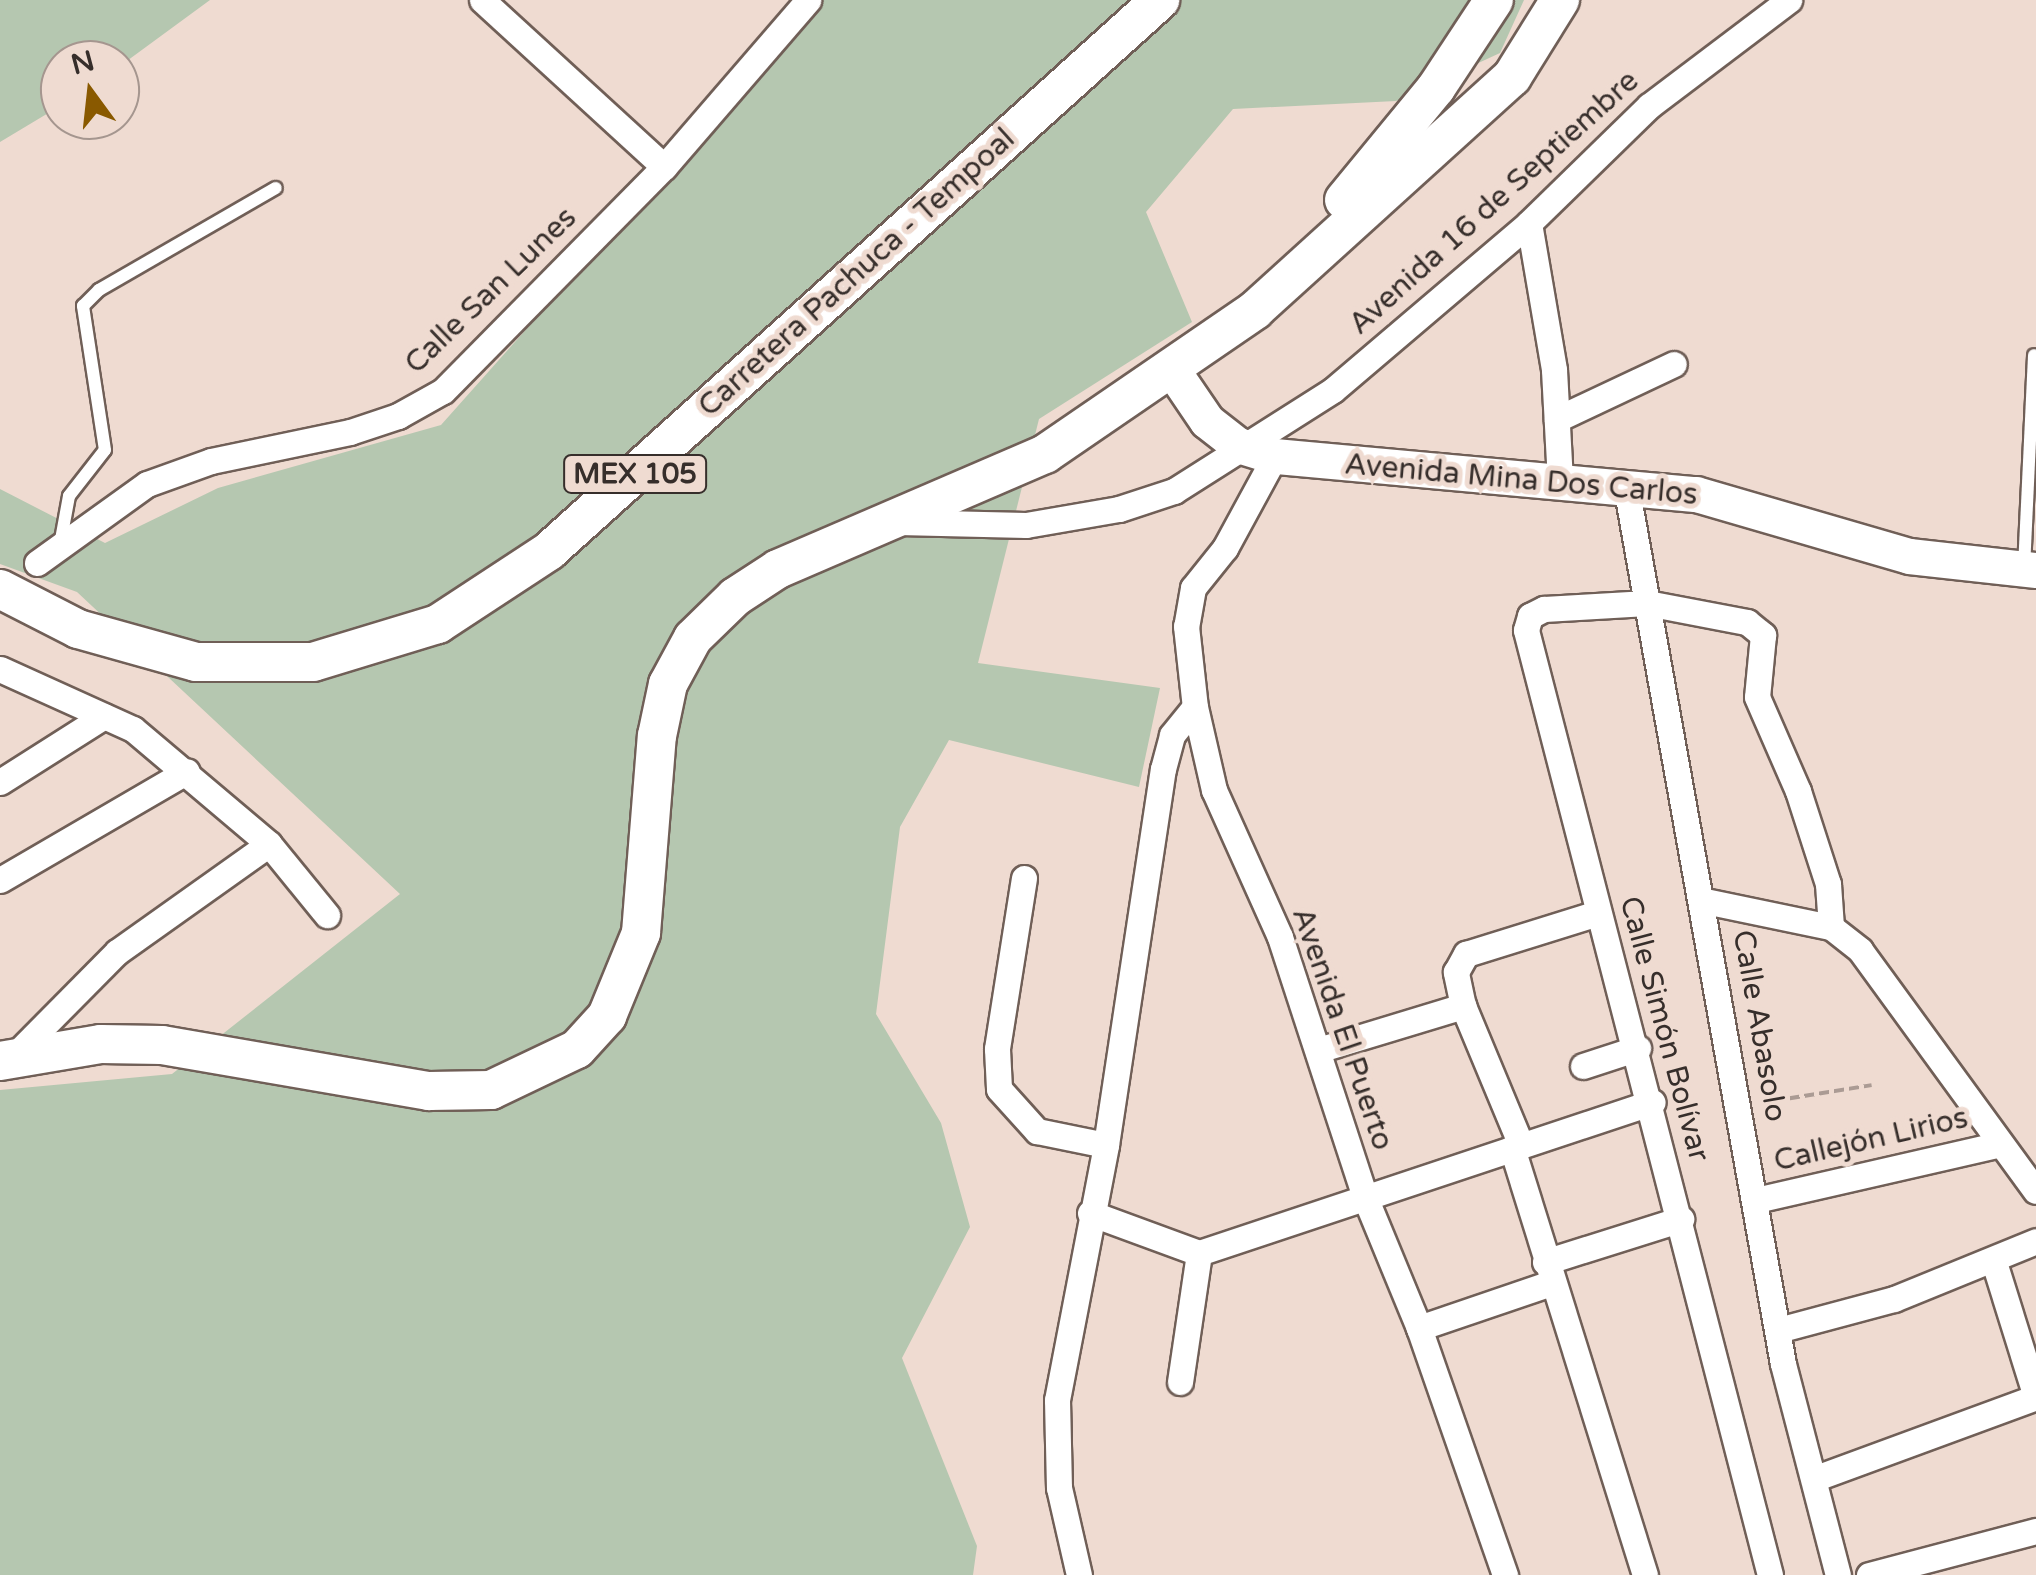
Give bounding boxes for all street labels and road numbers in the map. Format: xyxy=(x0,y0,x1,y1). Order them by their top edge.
street label: Avenida 16 de Septiembre xyxy=(1342,63,1646,343)
street label: Carretera Pachuca - Tempoal xyxy=(691,121,1023,425)
street label: Calle San Lunes xyxy=(398,200,584,382)
street label: Avenida Mina Dos Carlos xyxy=(1343,447,1699,513)
road number: MEX 105 xyxy=(562,451,708,497)
street label: Calle Simón Bolívar xyxy=(1611,893,1717,1165)
street label: Avenida El Puerto xyxy=(1284,903,1400,1155)
street label: Calle Abasolo xyxy=(1724,927,1794,1125)
street label: Callejón Lirios xyxy=(1771,1100,1971,1180)

